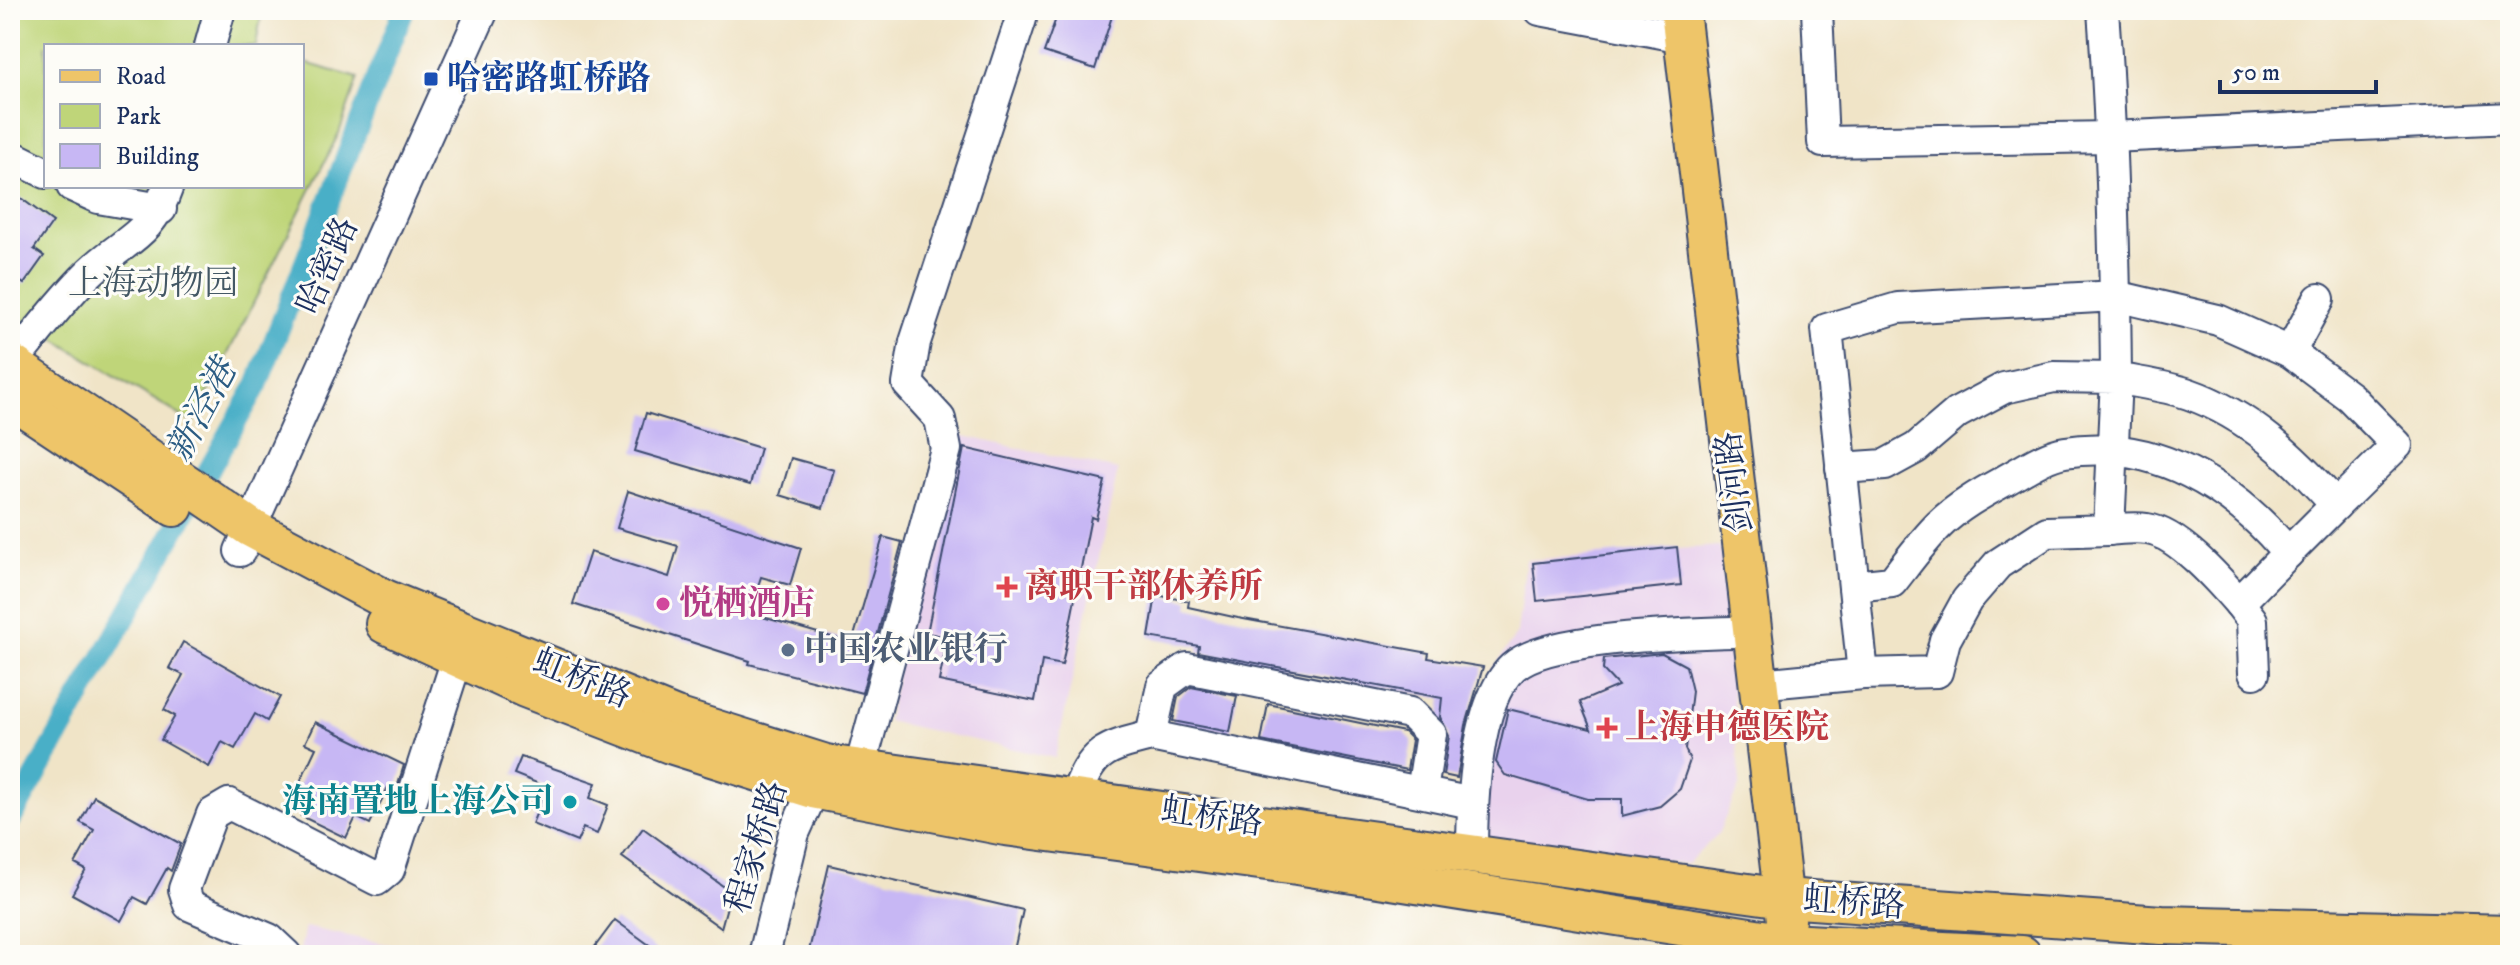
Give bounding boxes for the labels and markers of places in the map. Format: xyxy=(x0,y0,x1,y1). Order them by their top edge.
place label: 哈密路虹桥路 xyxy=(447,58,651,100)
marker: 哈密路虹桥路 xyxy=(422,70,440,88)
place label: 离职干部休养所 xyxy=(1025,566,1263,608)
marker: 离职干部休养所 xyxy=(996,576,1018,598)
place label: 悦栖酒店 xyxy=(679,583,815,625)
marker: 悦栖酒店 xyxy=(654,595,672,613)
place label: 中国农业银行 xyxy=(804,629,1008,671)
marker: 中国农业银行 xyxy=(779,641,797,659)
place label: 上海申德医院 xyxy=(1625,707,1829,749)
marker: 上海申德医院 xyxy=(1596,717,1618,739)
place label: 海南置地上海公司 xyxy=(282,781,554,823)
marker: 海南置地上海公司 xyxy=(561,793,579,811)

